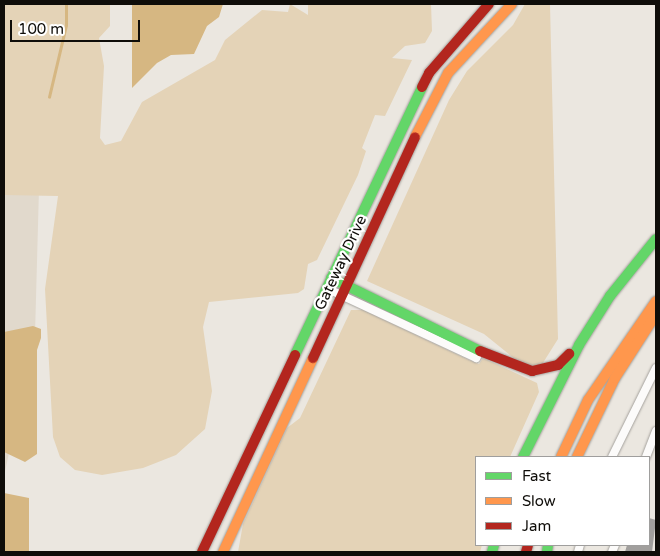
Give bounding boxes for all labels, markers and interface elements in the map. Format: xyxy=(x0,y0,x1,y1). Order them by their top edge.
scale bar xyxy=(12,10,142,42)
text: 100 m xyxy=(18,20,64,38)
street label: Gateway Drive xyxy=(311,213,371,313)
legend xyxy=(475,456,650,546)
text: Fast xyxy=(522,467,551,485)
text: Slow xyxy=(522,492,556,510)
text: Jam xyxy=(522,517,551,535)

